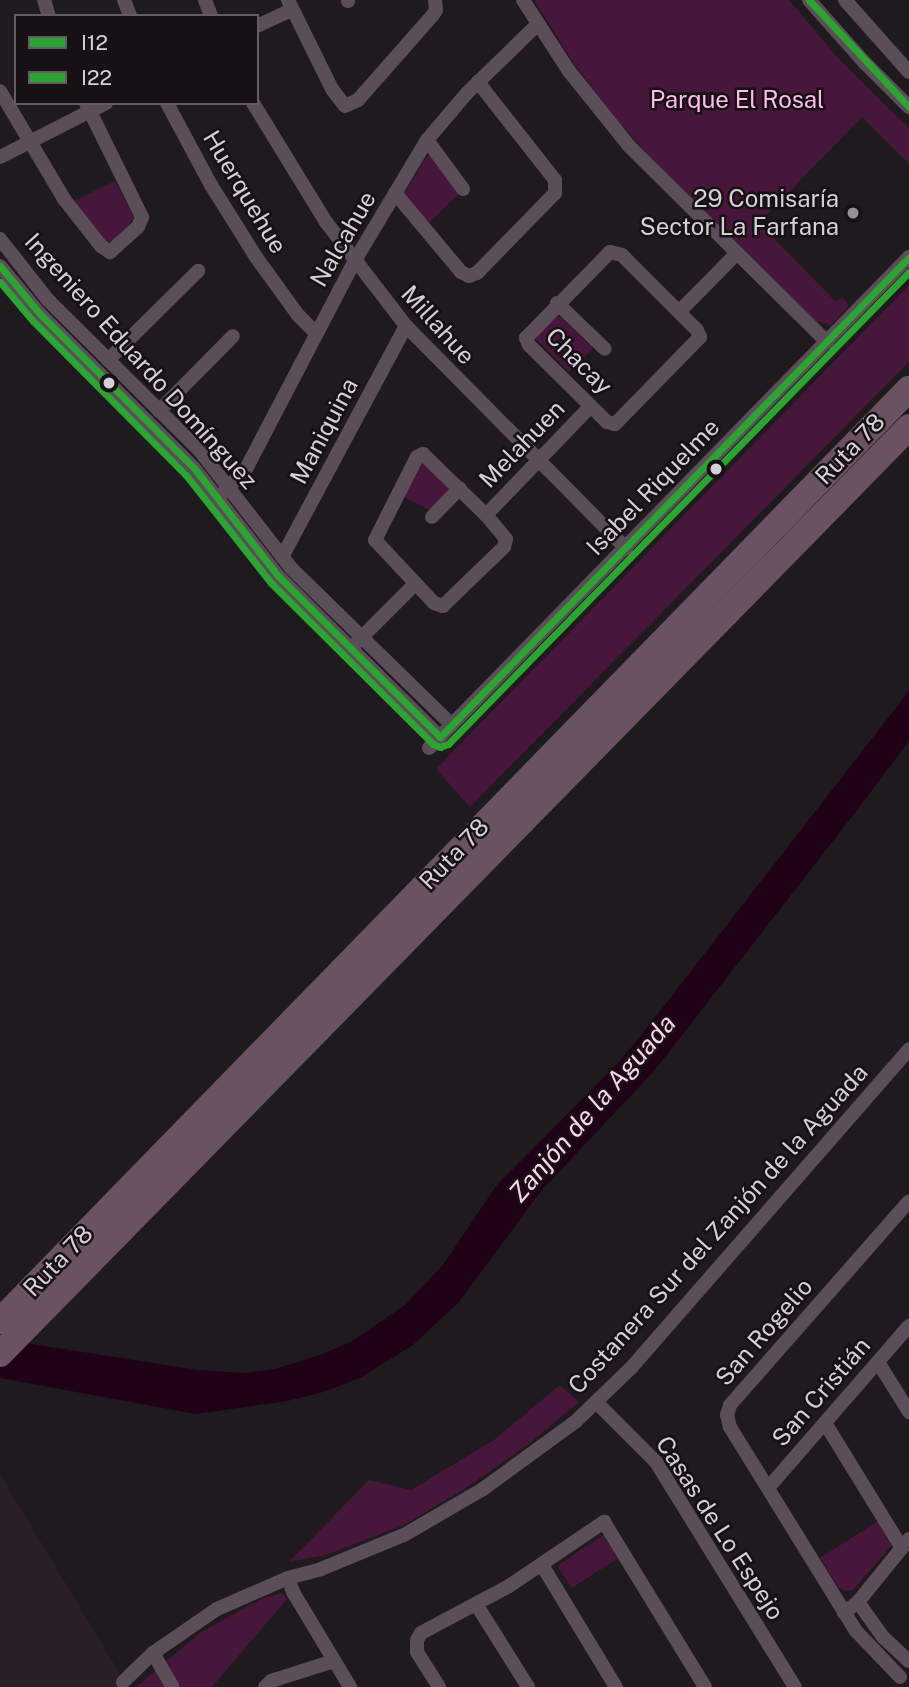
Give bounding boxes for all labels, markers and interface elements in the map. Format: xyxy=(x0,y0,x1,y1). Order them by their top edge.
legend xyxy=(14,14,259,105)
text: I12 xyxy=(81,30,108,55)
text: I22 xyxy=(81,65,112,90)
park label: Parque El Rosal xyxy=(650,86,824,114)
street label: Huerquehue xyxy=(197,125,293,259)
place label: 29 Comisaría Sector La Farfana xyxy=(640,185,839,241)
street label: Nalcahue xyxy=(304,186,382,292)
marker: 29 Comisaría Sector La Farfana xyxy=(845,205,861,221)
street label: Ingeniero Eduardo Domínguez xyxy=(19,227,263,495)
street label: Millahue xyxy=(395,280,481,370)
street label: Chacay xyxy=(540,322,618,400)
street label: Maniquina xyxy=(284,373,364,489)
unlabelled marker xyxy=(102,376,116,390)
street label: Melahuen xyxy=(473,394,571,494)
street label: Ruta 78 xyxy=(809,407,891,491)
street label: Isabel Riquelme xyxy=(581,413,725,561)
unlabelled marker xyxy=(709,462,723,476)
street label: Ruta 78 xyxy=(413,812,495,896)
water label: Zanjón de la Aguada xyxy=(502,1008,682,1208)
street label: Costanera Sur del Zanjón de la Aguada xyxy=(562,1058,874,1400)
street label: Ruta 78 xyxy=(17,1219,99,1303)
street label: San Rogelio xyxy=(709,1272,819,1392)
street label: San Cristián xyxy=(766,1332,876,1452)
street label: Casas de Lo Espejo xyxy=(650,1430,790,1626)

